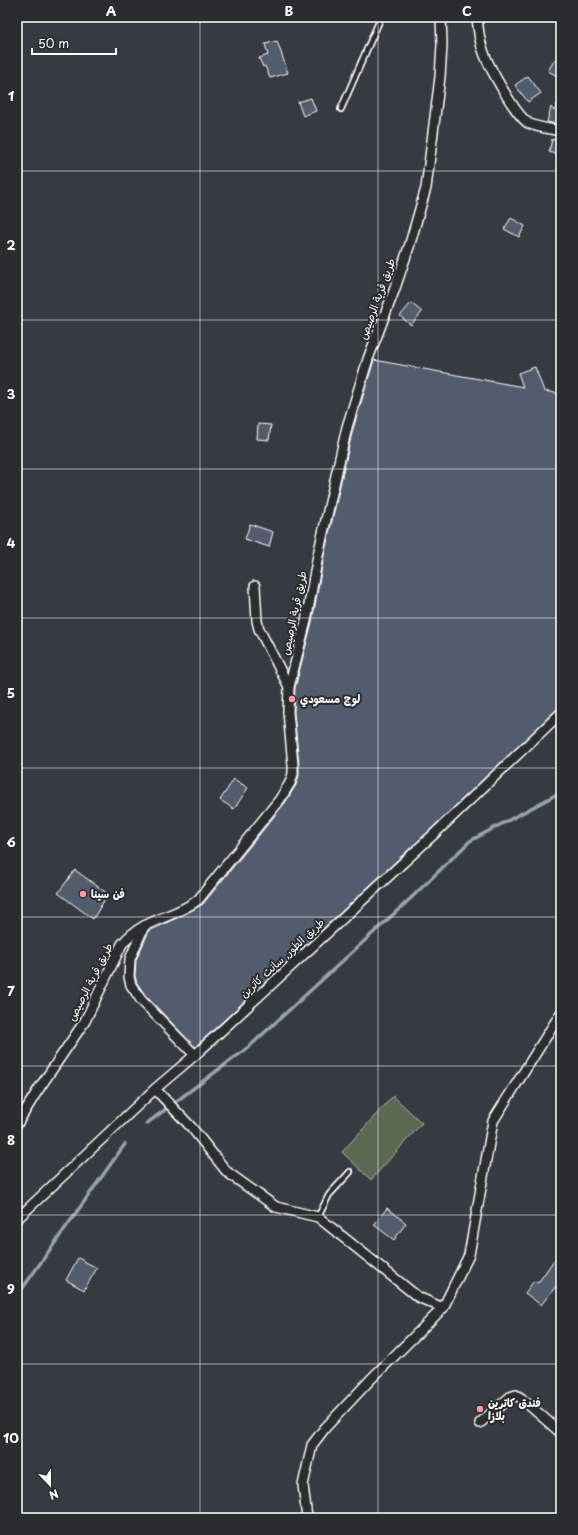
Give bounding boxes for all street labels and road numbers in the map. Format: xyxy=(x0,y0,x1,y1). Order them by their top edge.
street label: طريق قرية الرصيص xyxy=(354,256,399,342)
street label: طريق قرية الرصيص xyxy=(276,569,311,657)
street label: طريق الطور, سانت كاترين xyxy=(236,914,328,1001)
street label: طريق قرية الرصيص xyxy=(63,940,117,1024)

